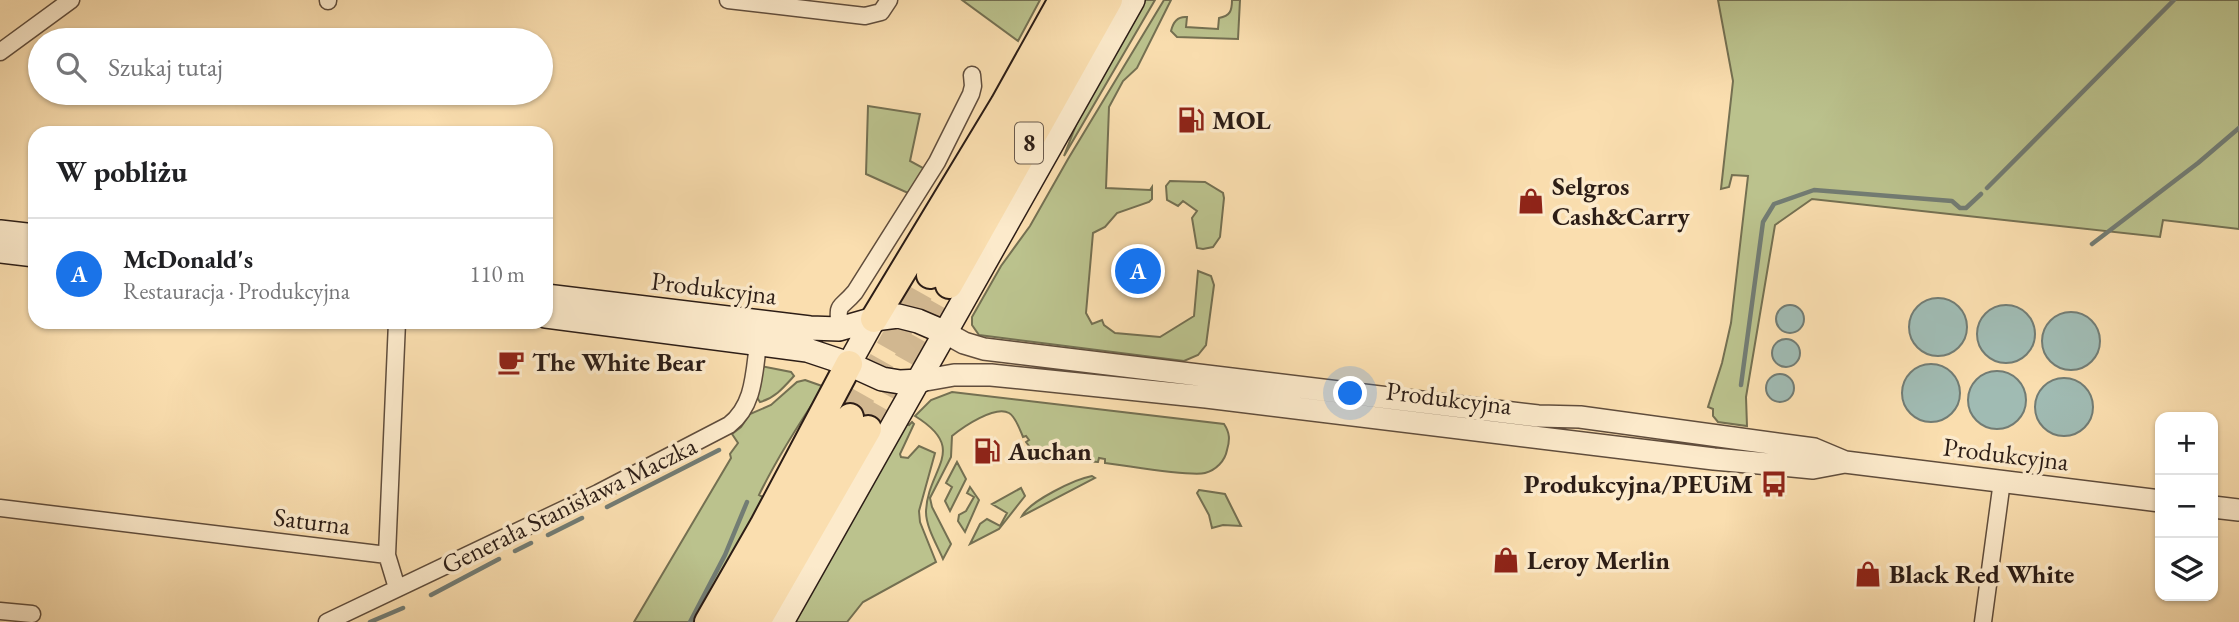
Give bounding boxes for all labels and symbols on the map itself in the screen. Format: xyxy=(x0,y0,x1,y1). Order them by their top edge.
place label: MOL xyxy=(1212,103,1272,137)
fuel station icon: MOL xyxy=(1176,105,1206,135)
road number: 8 xyxy=(1015,122,1043,163)
place label: Selgros Cash&Carry xyxy=(1552,169,1690,233)
shop icon: Selgros Cash&Carry xyxy=(1516,186,1546,216)
pin: A xyxy=(1115,245,1161,297)
street label: Produkcyjna xyxy=(649,263,779,313)
place label: The White Bear xyxy=(532,345,706,379)
cafe icon: The White Bear xyxy=(496,347,526,377)
street label: Produkcyjna xyxy=(1384,373,1514,423)
your location xyxy=(1333,376,1367,410)
street label: Generała Stanisława Maczka xyxy=(436,428,703,582)
street label: Produkcyjna xyxy=(1941,429,2071,479)
place label: Auchan xyxy=(1007,434,1092,468)
fuel station icon: Auchan xyxy=(972,436,1002,466)
place label: Produkcyjna/PEUiM xyxy=(1524,467,1753,501)
bus stop icon: Produkcyjna/PEUiM xyxy=(1759,469,1789,499)
street label: Saturna xyxy=(272,499,353,543)
place label: Leroy Merlin xyxy=(1527,543,1670,577)
shop icon: Leroy Merlin xyxy=(1491,545,1521,575)
place label: Black Red White xyxy=(1889,557,2075,591)
shop icon: Black Red White xyxy=(1853,559,1883,589)

